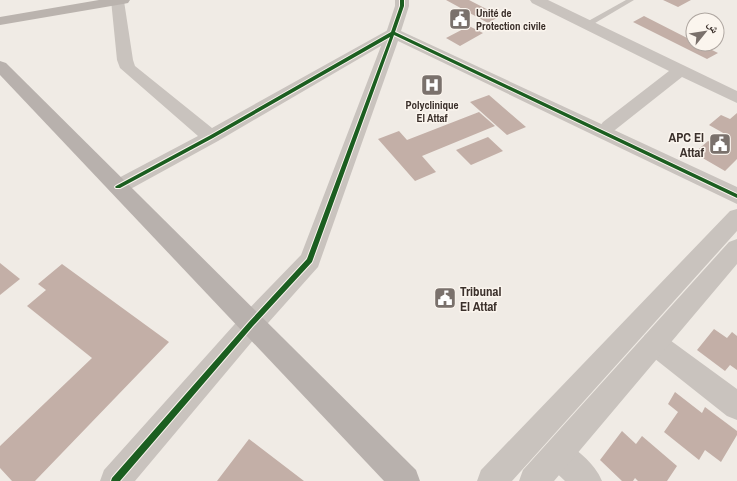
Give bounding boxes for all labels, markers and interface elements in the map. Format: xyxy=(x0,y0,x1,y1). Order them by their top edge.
public building icon: Unité de Protection civile xyxy=(447,6,473,32)
place label: Unité de Protection civile xyxy=(476,6,546,33)
north arrow xyxy=(685,12,725,52)
text: ش xyxy=(704,18,723,36)
hospital icon: Polyclinique El Attaf xyxy=(419,72,445,98)
place label: Polyclinique El Attaf xyxy=(405,98,459,125)
place label: APC El Attaf xyxy=(668,129,704,161)
public building icon: APC El Attaf xyxy=(707,131,733,157)
place label: Tribunal El Attaf xyxy=(460,283,502,315)
public building icon: Tribunal El Attaf xyxy=(432,285,458,311)

